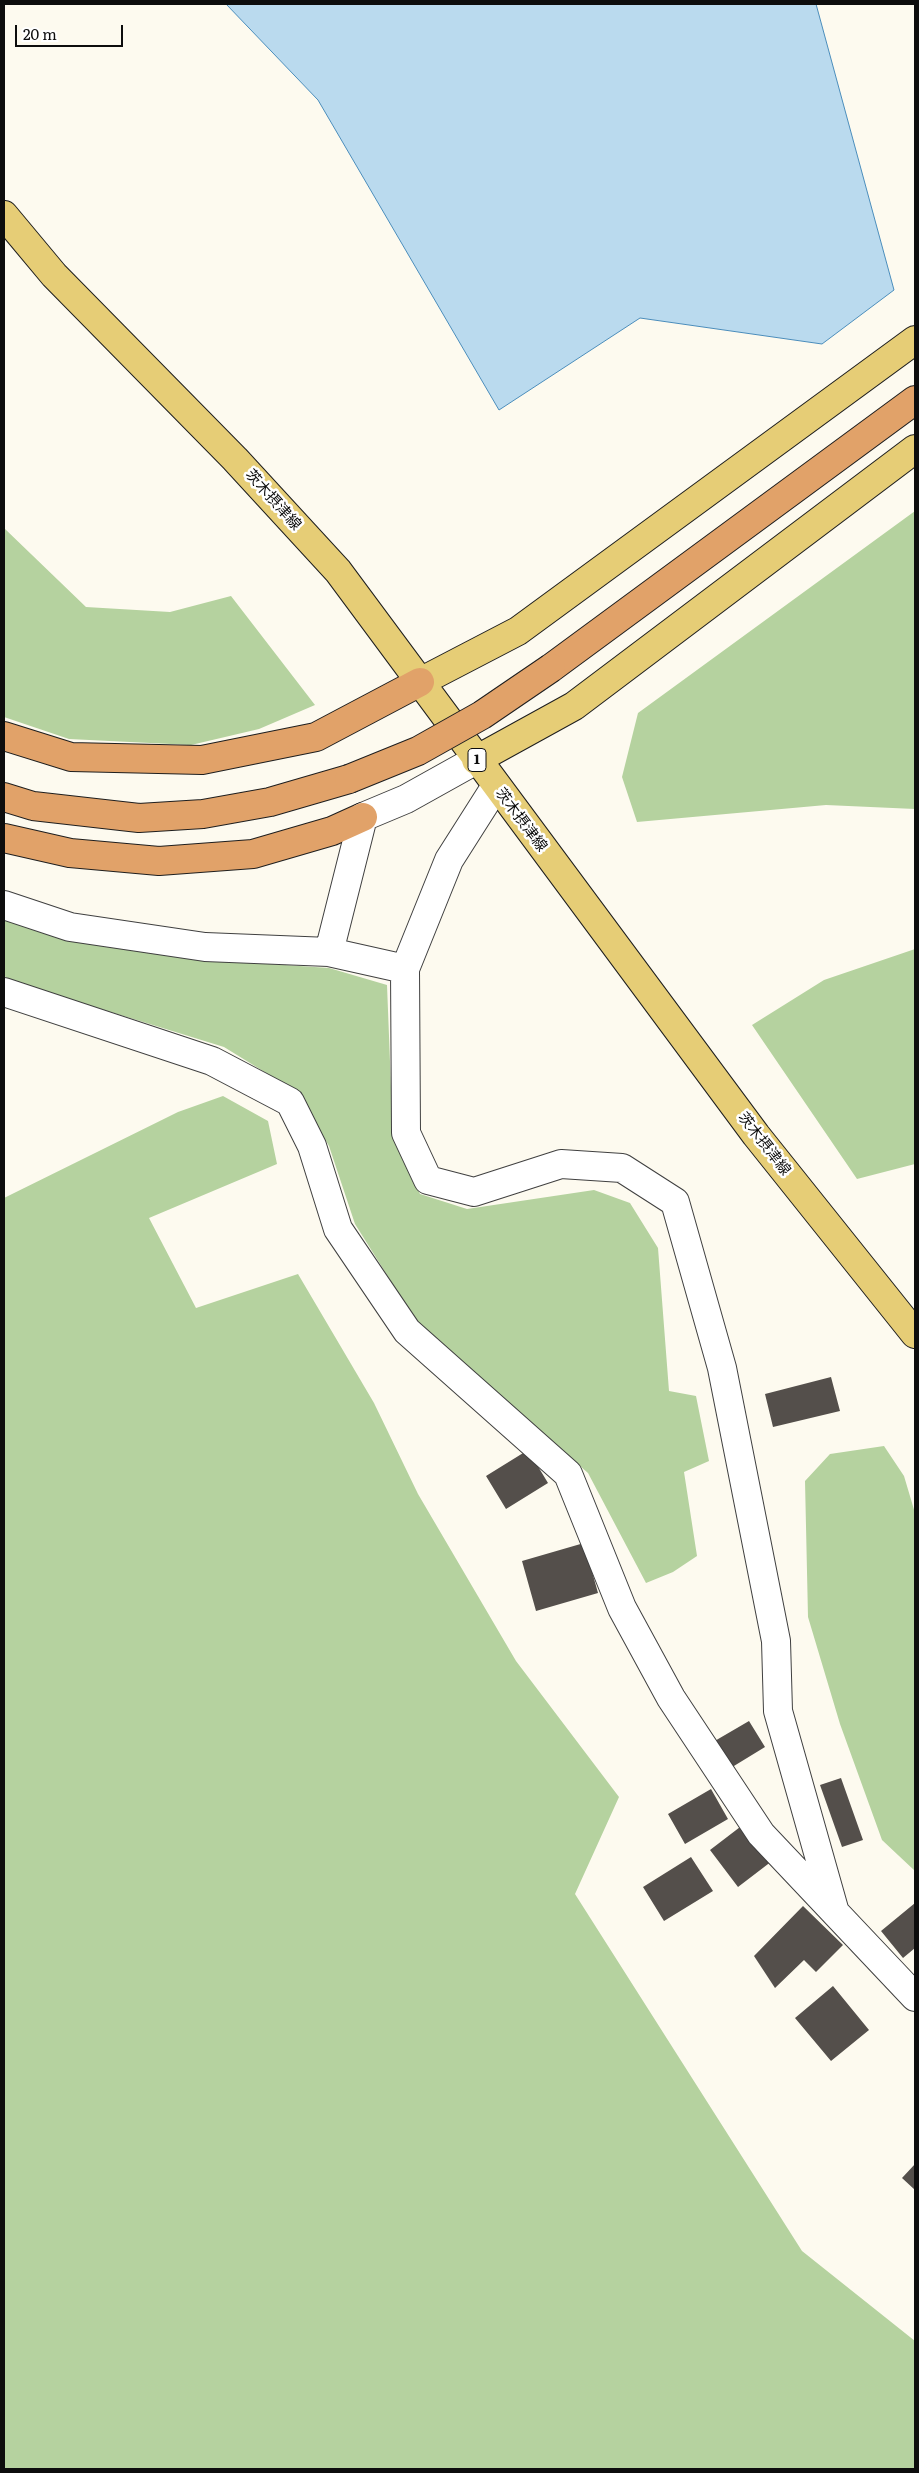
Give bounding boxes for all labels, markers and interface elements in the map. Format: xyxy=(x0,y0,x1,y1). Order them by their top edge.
scale bar xyxy=(18,15,125,47)
text: 20 m xyxy=(23,22,57,45)
street label: 茨木摂津線 xyxy=(241,466,305,534)
road number: 1 xyxy=(468,748,486,772)
street label: 茨木摂津線 xyxy=(491,785,551,855)
street label: 茨木摂津線 xyxy=(734,1109,794,1179)

